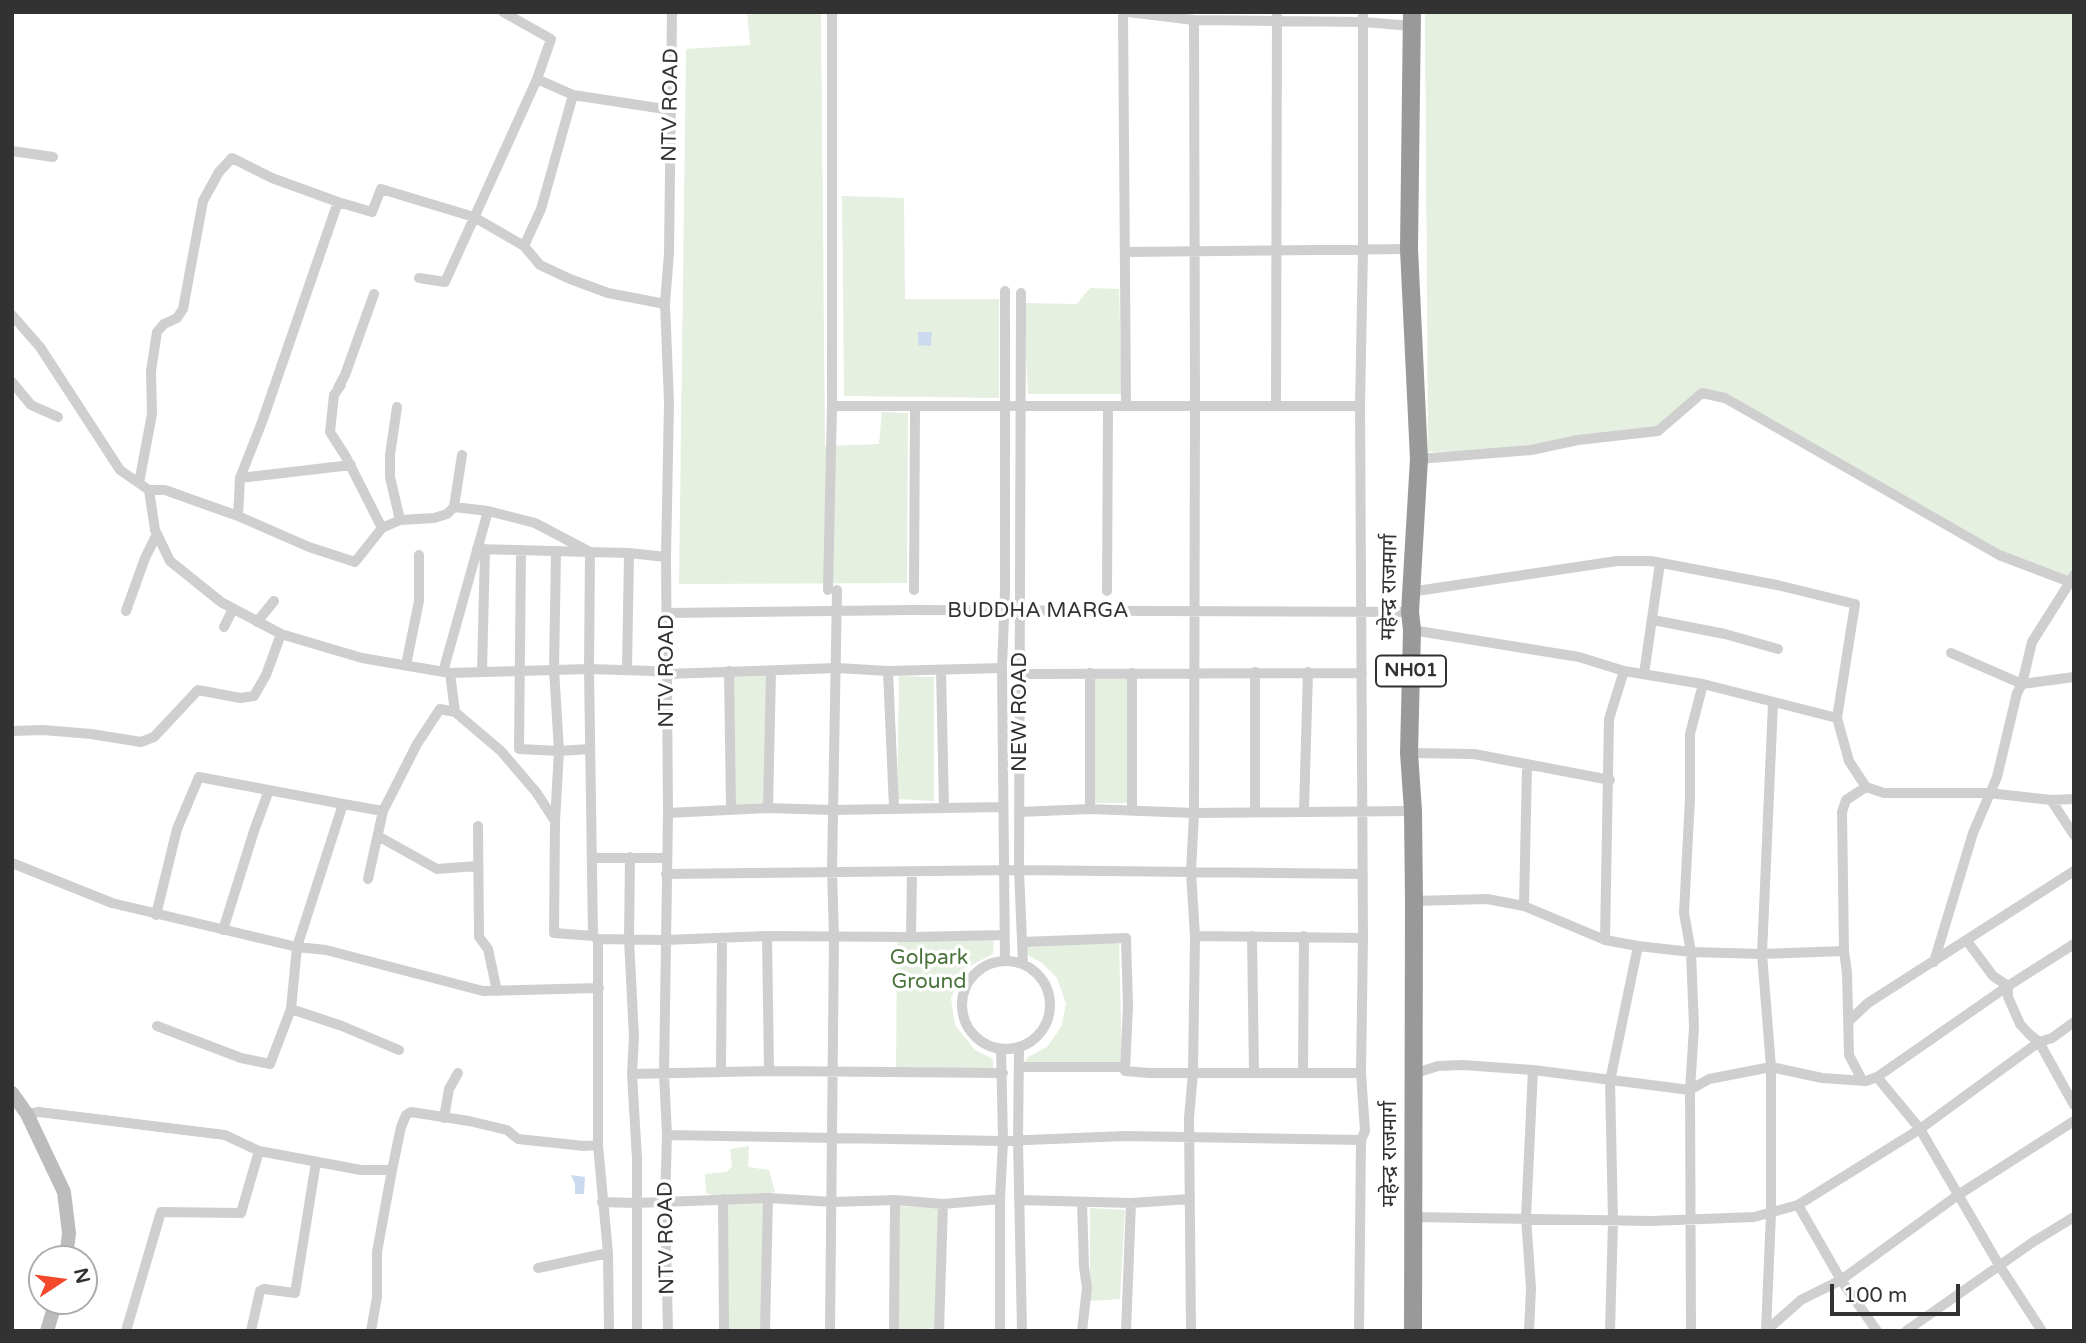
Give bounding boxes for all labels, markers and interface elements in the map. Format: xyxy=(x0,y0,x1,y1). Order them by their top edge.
street label: NTV ROAD xyxy=(657,48,685,162)
street label: महेन्द्र राजमार्ग xyxy=(1376,534,1404,640)
street label: BUDDHA MARGA xyxy=(947,598,1129,624)
street label: NTV ROAD xyxy=(654,614,680,728)
street label: NEW ROAD xyxy=(1007,652,1033,772)
road number: NH01 xyxy=(1376,656,1446,686)
park label: Golpark Ground xyxy=(890,945,968,995)
street label: महेन्द्र राजमार्ग xyxy=(1377,1101,1403,1207)
street label: NTV ROAD xyxy=(653,1181,681,1295)
north arrow xyxy=(28,1245,98,1315)
text: N xyxy=(69,1266,94,1286)
scale bar xyxy=(1834,1270,1964,1314)
text: 100 m xyxy=(1843,1283,1907,1308)

